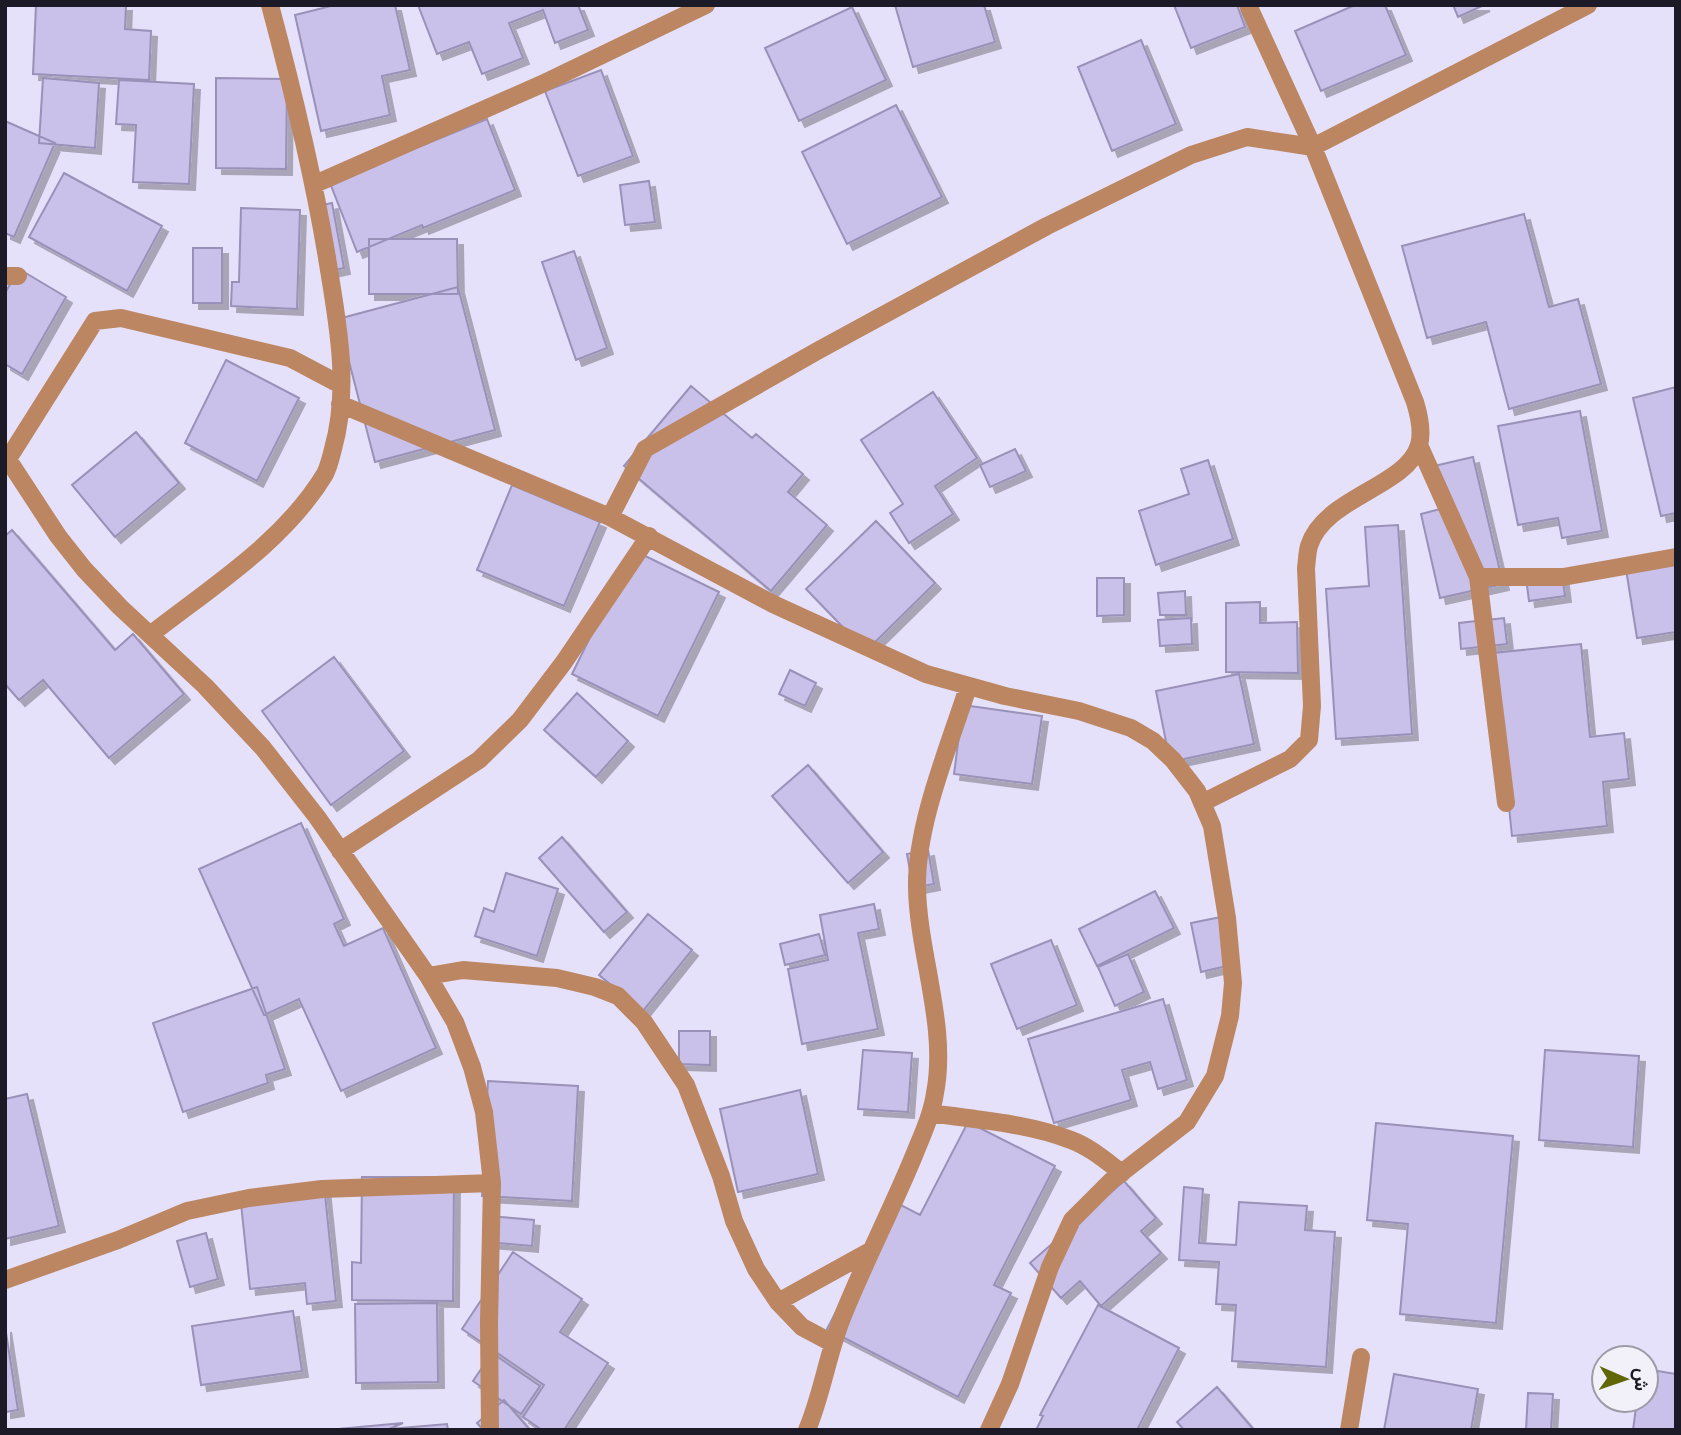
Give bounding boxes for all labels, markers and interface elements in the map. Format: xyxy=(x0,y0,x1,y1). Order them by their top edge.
north arrow xyxy=(1590,1344,1660,1414)
text: ش xyxy=(1630,1368,1653,1392)

